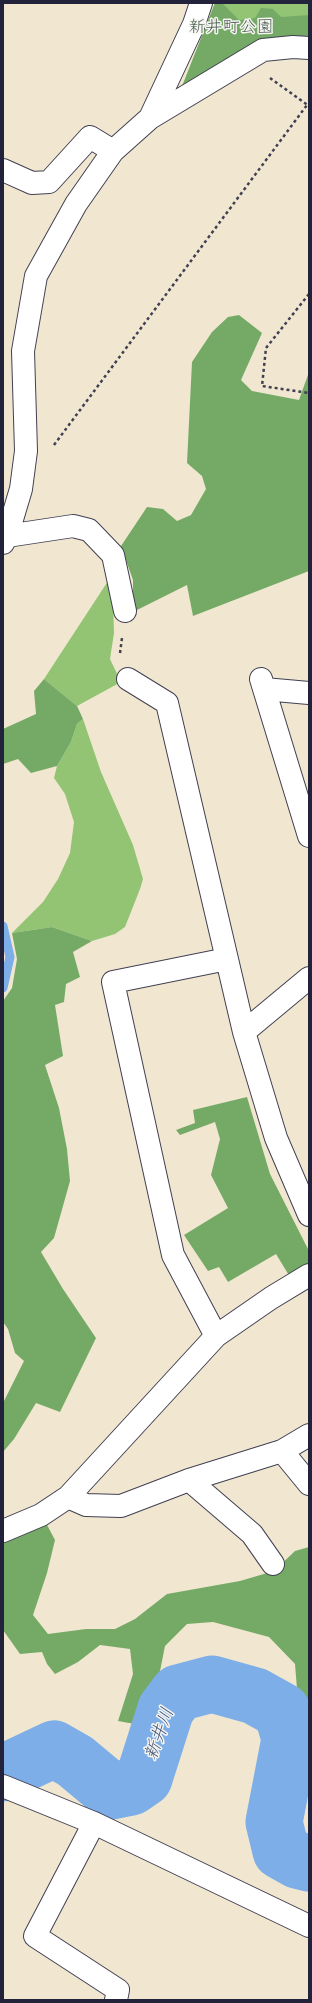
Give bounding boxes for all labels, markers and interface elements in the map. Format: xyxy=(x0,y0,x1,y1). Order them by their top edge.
park label: 新井町公園 xyxy=(189,18,273,38)
water label: 新井川 xyxy=(141,1705,179,1763)

